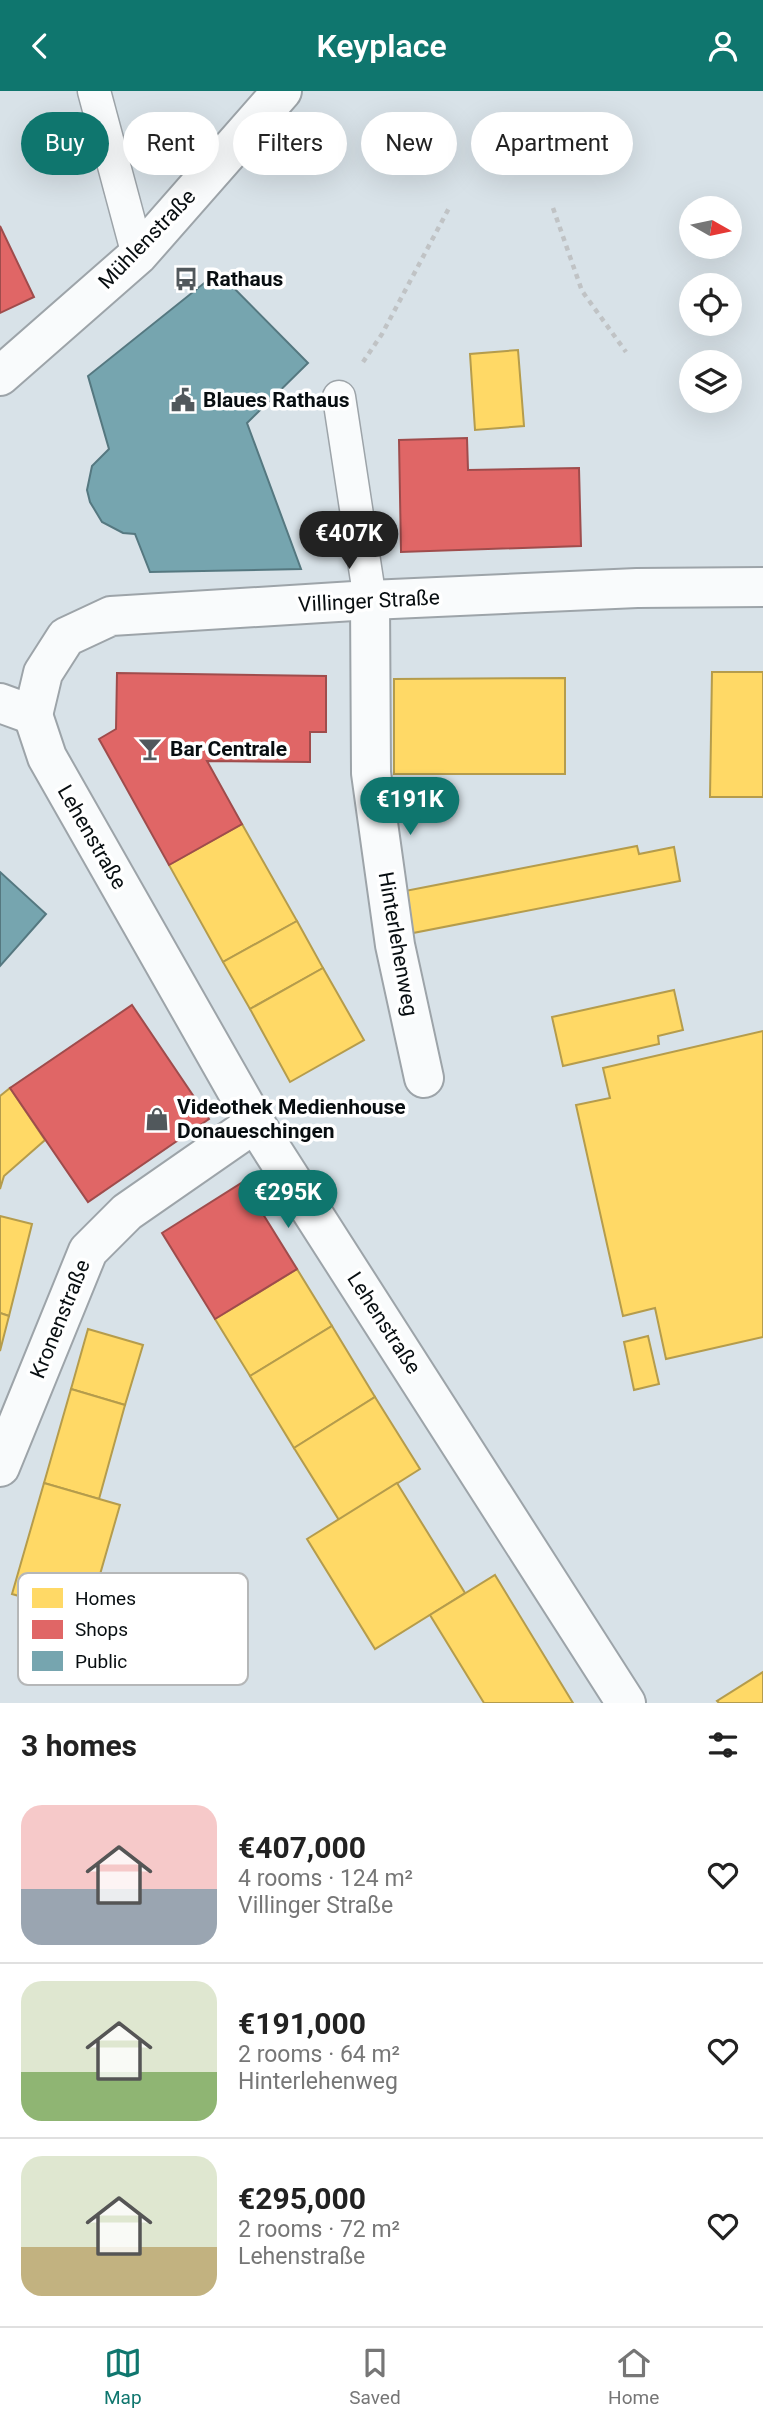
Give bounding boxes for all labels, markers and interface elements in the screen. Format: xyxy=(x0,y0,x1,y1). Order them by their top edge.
icon: back xyxy=(21,27,59,65)
text: Keyplace xyxy=(316,27,447,65)
icon: person xyxy=(704,27,742,65)
chip: Buy xyxy=(21,112,109,175)
chip: Rent xyxy=(123,112,219,175)
chip: Filters xyxy=(233,112,347,175)
chip: New xyxy=(361,112,457,175)
chip: Apartment xyxy=(471,112,633,175)
street label: Mühlenstraße xyxy=(94,184,200,294)
north arrow xyxy=(679,196,742,259)
map controls xyxy=(679,196,742,413)
bus stop icon: Rathaus xyxy=(172,265,200,293)
place label: Rathaus xyxy=(206,267,284,291)
button: locate xyxy=(679,273,742,336)
button: layers xyxy=(679,350,742,413)
public building icon: Blaues Rathaus xyxy=(169,386,197,414)
place label: Blaues Rathaus xyxy=(203,388,350,412)
pin: €407K xyxy=(300,511,398,571)
text: €407K xyxy=(315,520,383,547)
street label: Villinger Straße xyxy=(298,585,440,617)
bar icon: Bar Centrale xyxy=(136,735,164,763)
place label: Bar Centrale xyxy=(170,737,287,761)
pin: €191K xyxy=(361,777,459,837)
street label: Lehenstraße xyxy=(53,781,131,893)
text: €191K xyxy=(376,786,444,813)
street label: Hinterlehenweg xyxy=(374,870,422,1018)
place label: Videothek Medienhouse Donaueschingen xyxy=(177,1095,406,1143)
shop icon: Videothek Medienhouse Donaueschingen xyxy=(143,1105,171,1133)
pin: €295K xyxy=(239,1171,337,1230)
text: €295K xyxy=(254,1179,322,1206)
street label: Kronenstraße xyxy=(25,1256,95,1382)
street label: Lehenstraße xyxy=(342,1268,426,1378)
legend xyxy=(18,1573,248,1685)
text: Homes xyxy=(75,1587,136,1610)
text: Shops xyxy=(75,1618,128,1641)
text: Public xyxy=(75,1650,127,1673)
icon: filters xyxy=(704,1726,742,1764)
text: 3 homes xyxy=(21,1728,137,1763)
text: €407,000 xyxy=(238,1830,366,1865)
icon: home xyxy=(77,1833,161,1917)
icon: heart xyxy=(704,1856,742,1894)
text: 4 rooms · 124 m² xyxy=(238,1865,413,1892)
text: Villinger Straße xyxy=(238,1892,393,1919)
text: €191,000 xyxy=(238,2006,366,2041)
icon: home xyxy=(77,2009,161,2093)
icon: heart xyxy=(704,2032,742,2070)
text: 2 rooms · 64 m² xyxy=(238,2041,400,2068)
text: Hinterlehenweg xyxy=(238,2068,398,2095)
text: €295,000 xyxy=(238,2181,366,2216)
icon: home xyxy=(77,2184,161,2268)
icon: heart xyxy=(704,2207,742,2245)
text: 2 rooms · 72 m² xyxy=(238,2216,400,2243)
text: Lehenstraße xyxy=(238,2243,365,2270)
tab: Map xyxy=(104,2344,142,2409)
tab: Saved xyxy=(349,2344,401,2409)
tab: Home xyxy=(608,2344,659,2409)

